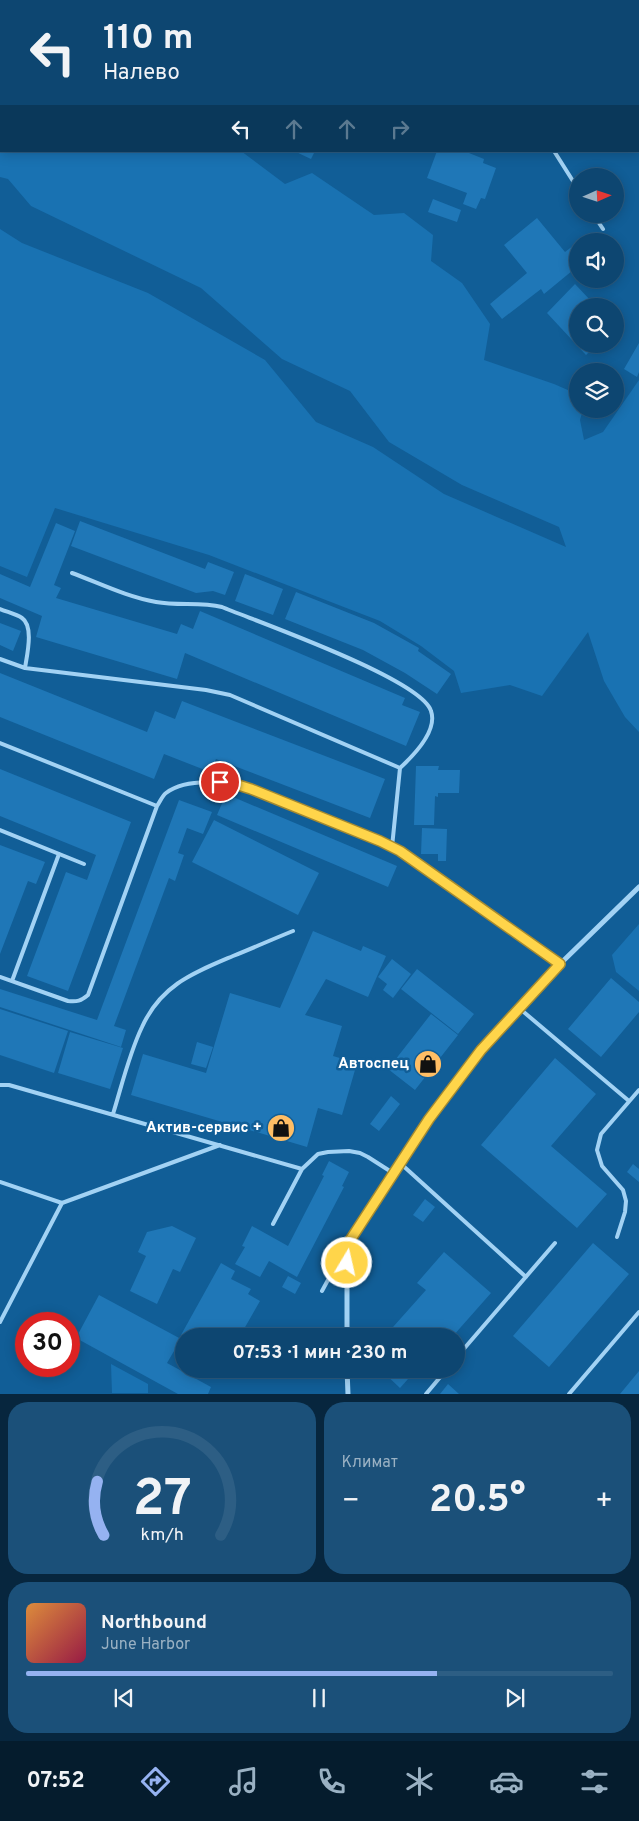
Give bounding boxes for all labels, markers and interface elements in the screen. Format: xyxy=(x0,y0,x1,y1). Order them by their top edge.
text: 110 m xyxy=(103,17,193,61)
icon: left xyxy=(20,20,85,85)
text: Налево xyxy=(103,60,180,87)
icon: left xyxy=(227,115,255,143)
icon: ahead xyxy=(280,115,308,143)
icon: ahead xyxy=(333,115,361,143)
icon: right xyxy=(386,115,414,143)
north arrow xyxy=(569,168,624,222)
map controls xyxy=(569,168,624,418)
button: sound xyxy=(569,233,624,288)
button: search xyxy=(569,298,624,353)
button: layers xyxy=(569,363,624,418)
pin xyxy=(199,761,241,803)
icon: arrive xyxy=(206,768,234,796)
shop icon: Автоспец xyxy=(413,1049,443,1079)
place label: Автоспец xyxy=(338,1055,409,1074)
shop icon: Актив-сервис + xyxy=(266,1113,296,1143)
place label: Актив-сервис + xyxy=(146,1119,262,1138)
position arrow xyxy=(320,1236,372,1288)
speed limit sign: 30 xyxy=(15,1312,80,1377)
text: 07:53 · 1 мин · 230 m xyxy=(233,1341,407,1365)
text: Климат xyxy=(342,1453,398,1473)
text: 27 xyxy=(132,1468,191,1534)
text: 20.5° xyxy=(429,1477,525,1526)
text: − xyxy=(342,1484,360,1520)
text: + xyxy=(595,1484,613,1520)
text: km/h xyxy=(140,1524,183,1547)
text: Northbound xyxy=(101,1611,207,1635)
text: June Harbor xyxy=(101,1635,190,1655)
icon: previous xyxy=(110,1684,138,1712)
icon: pause xyxy=(305,1684,333,1712)
icon: next xyxy=(501,1684,529,1712)
icon: directions xyxy=(138,1764,173,1799)
icon: music xyxy=(226,1764,261,1799)
icon: phone xyxy=(314,1764,349,1799)
icon: climate xyxy=(402,1764,437,1799)
icon: car xyxy=(489,1764,524,1799)
icon: filters xyxy=(577,1764,612,1799)
text: 07:52 xyxy=(26,1768,85,1795)

